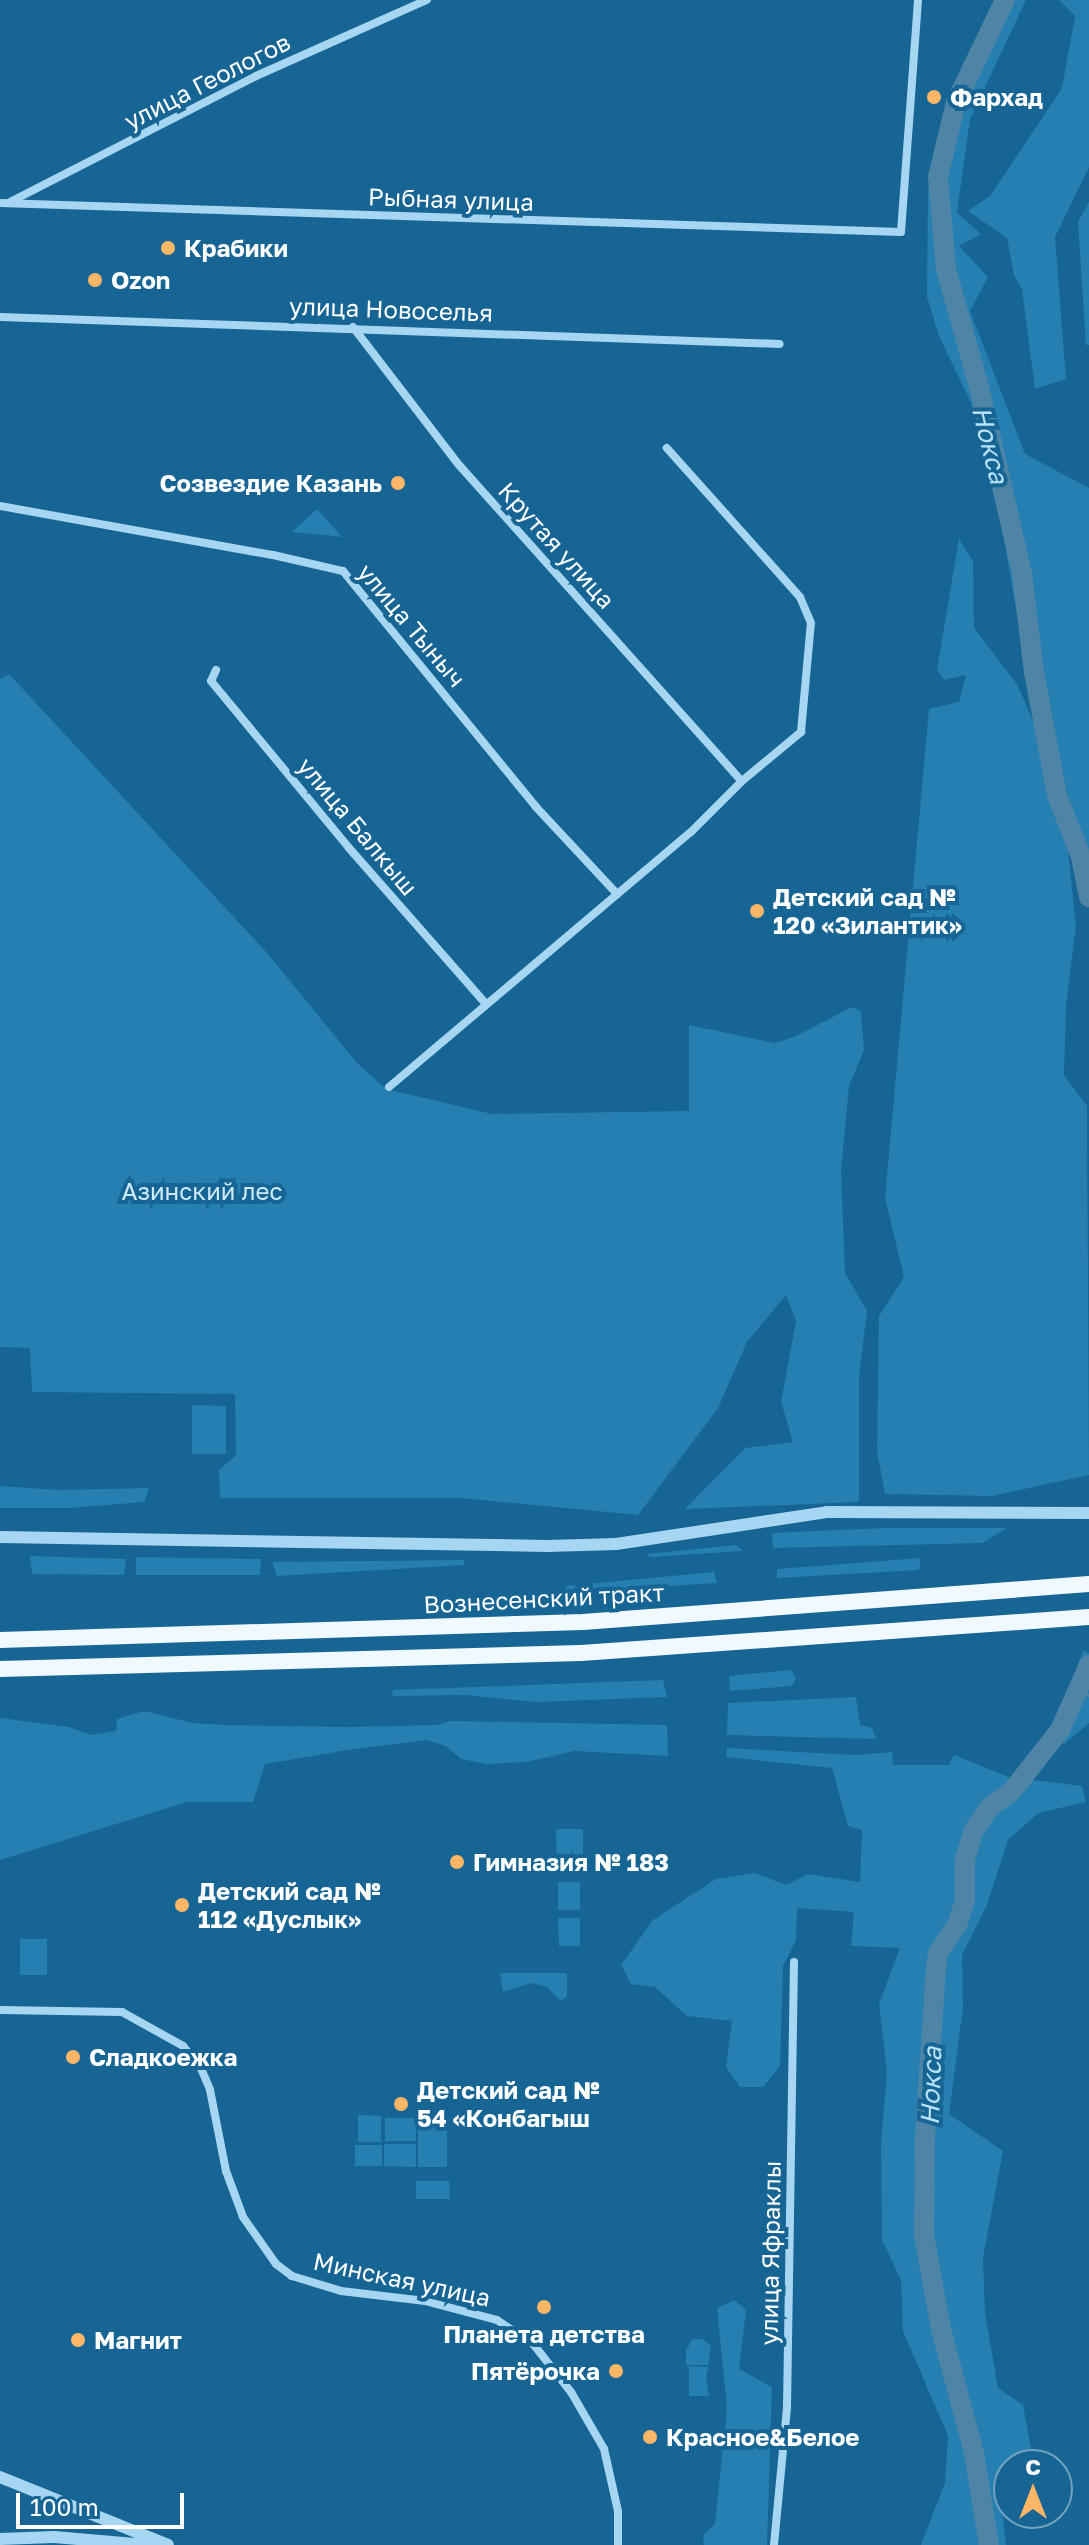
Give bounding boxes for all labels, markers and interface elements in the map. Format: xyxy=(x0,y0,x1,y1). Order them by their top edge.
street label: улица Геологов xyxy=(119,27,295,135)
place label: Фархад xyxy=(950,83,1043,111)
marker: Фархад xyxy=(925,88,943,106)
street label: Рыбная улица xyxy=(368,182,534,216)
place label: Крабики xyxy=(184,234,288,262)
marker: Крабики xyxy=(159,239,177,257)
place label: Ozon xyxy=(111,266,170,294)
marker: Ozon xyxy=(86,271,104,289)
street label: улица Новоселья xyxy=(289,291,493,327)
water label: Нокса xyxy=(965,403,1015,487)
place label: Созвездие Казань xyxy=(160,469,382,497)
marker: Созвездие Казань xyxy=(389,474,407,492)
street label: Крутая улица xyxy=(493,476,621,614)
street label: улица Тыныч xyxy=(352,558,472,692)
street label: улица Балкыш xyxy=(292,751,424,901)
place label: Детский сад № 120 «Зилантик» xyxy=(773,883,962,939)
marker: Детский сад № 120 «Зилантик» xyxy=(748,902,766,920)
park label: Азинский лес xyxy=(122,1177,282,1205)
street label: Вознесенский тракт xyxy=(423,1577,665,1619)
place label: Гимназия № 183 xyxy=(473,1848,669,1876)
marker: Гимназия № 183 xyxy=(448,1853,466,1871)
place label: Детский сад № 112 «Дуслык» xyxy=(198,1877,381,1933)
marker: Детский сад № 112 «Дуслык» xyxy=(173,1896,191,1914)
place label: Сладкоежка xyxy=(89,2043,237,2071)
water label: Нокса xyxy=(914,2046,948,2126)
marker: Сладкоежка xyxy=(64,2048,82,2066)
place label: Детский сад № 54 «Конбагыш xyxy=(417,2076,600,2132)
marker: Детский сад № 54 «Конбагыш xyxy=(392,2095,410,2113)
street label: улица Яфраклы xyxy=(754,2160,786,2346)
street label: Минская улица xyxy=(311,2246,493,2312)
marker: Планета детства xyxy=(535,2298,553,2316)
place label: Планета детства xyxy=(443,2320,645,2348)
place label: Магнит xyxy=(94,2326,182,2354)
marker: Магнит xyxy=(69,2331,87,2349)
place label: Пятёрочка xyxy=(471,2357,600,2385)
marker: Пятёрочка xyxy=(607,2362,625,2380)
place label: Красное&Белое xyxy=(666,2423,859,2451)
marker: Красное&Белое xyxy=(641,2428,659,2446)
north arrow xyxy=(993,2449,1073,2529)
text: С xyxy=(1025,2453,1041,2480)
scale bar xyxy=(20,2477,188,2527)
text: 100 m xyxy=(30,2492,99,2521)

